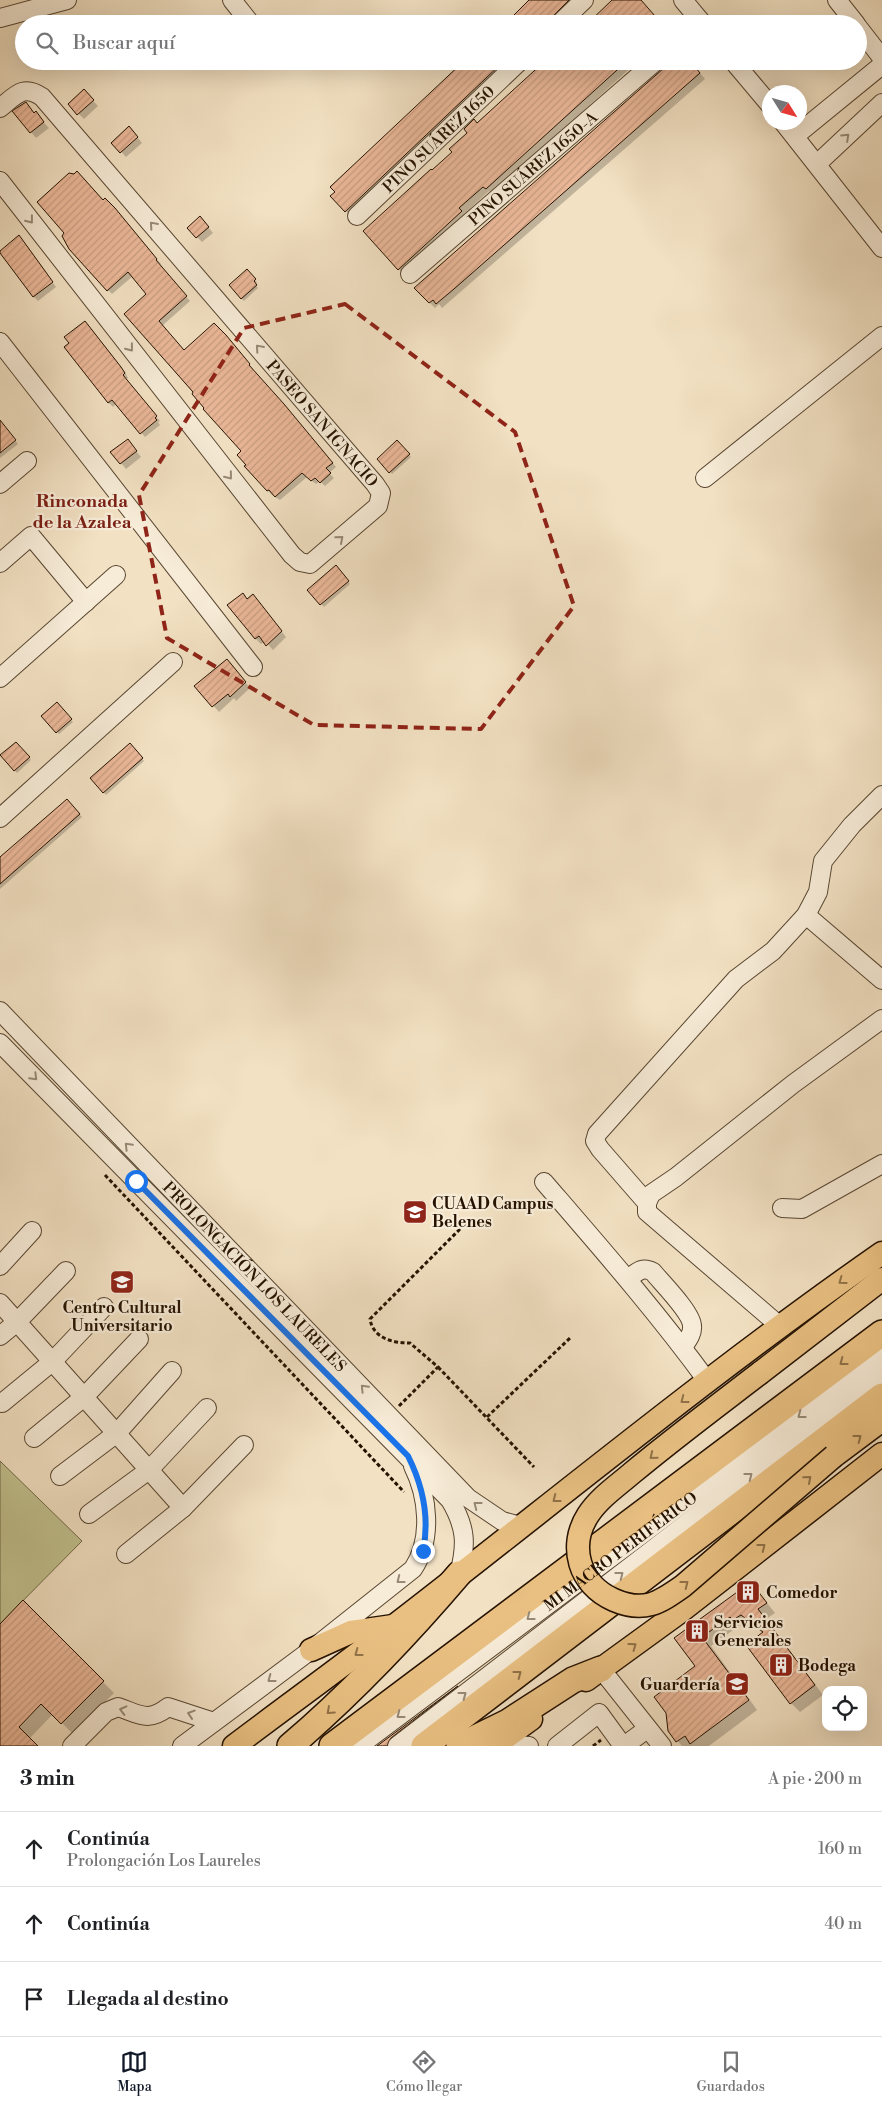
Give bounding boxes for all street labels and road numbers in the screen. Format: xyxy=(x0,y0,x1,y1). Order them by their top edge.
street label: PINO SUÁREZ 1650 xyxy=(379,82,499,197)
street label: PINO SUÁREZ 1650-A xyxy=(464,107,603,230)
street label: PASEO SAN IGNACIO xyxy=(262,356,382,491)
street label: PROLONGACIÓN LOS LAURELES xyxy=(158,1178,350,1376)
street label: MI MACRO PERIFÉRICO xyxy=(540,1488,702,1616)

